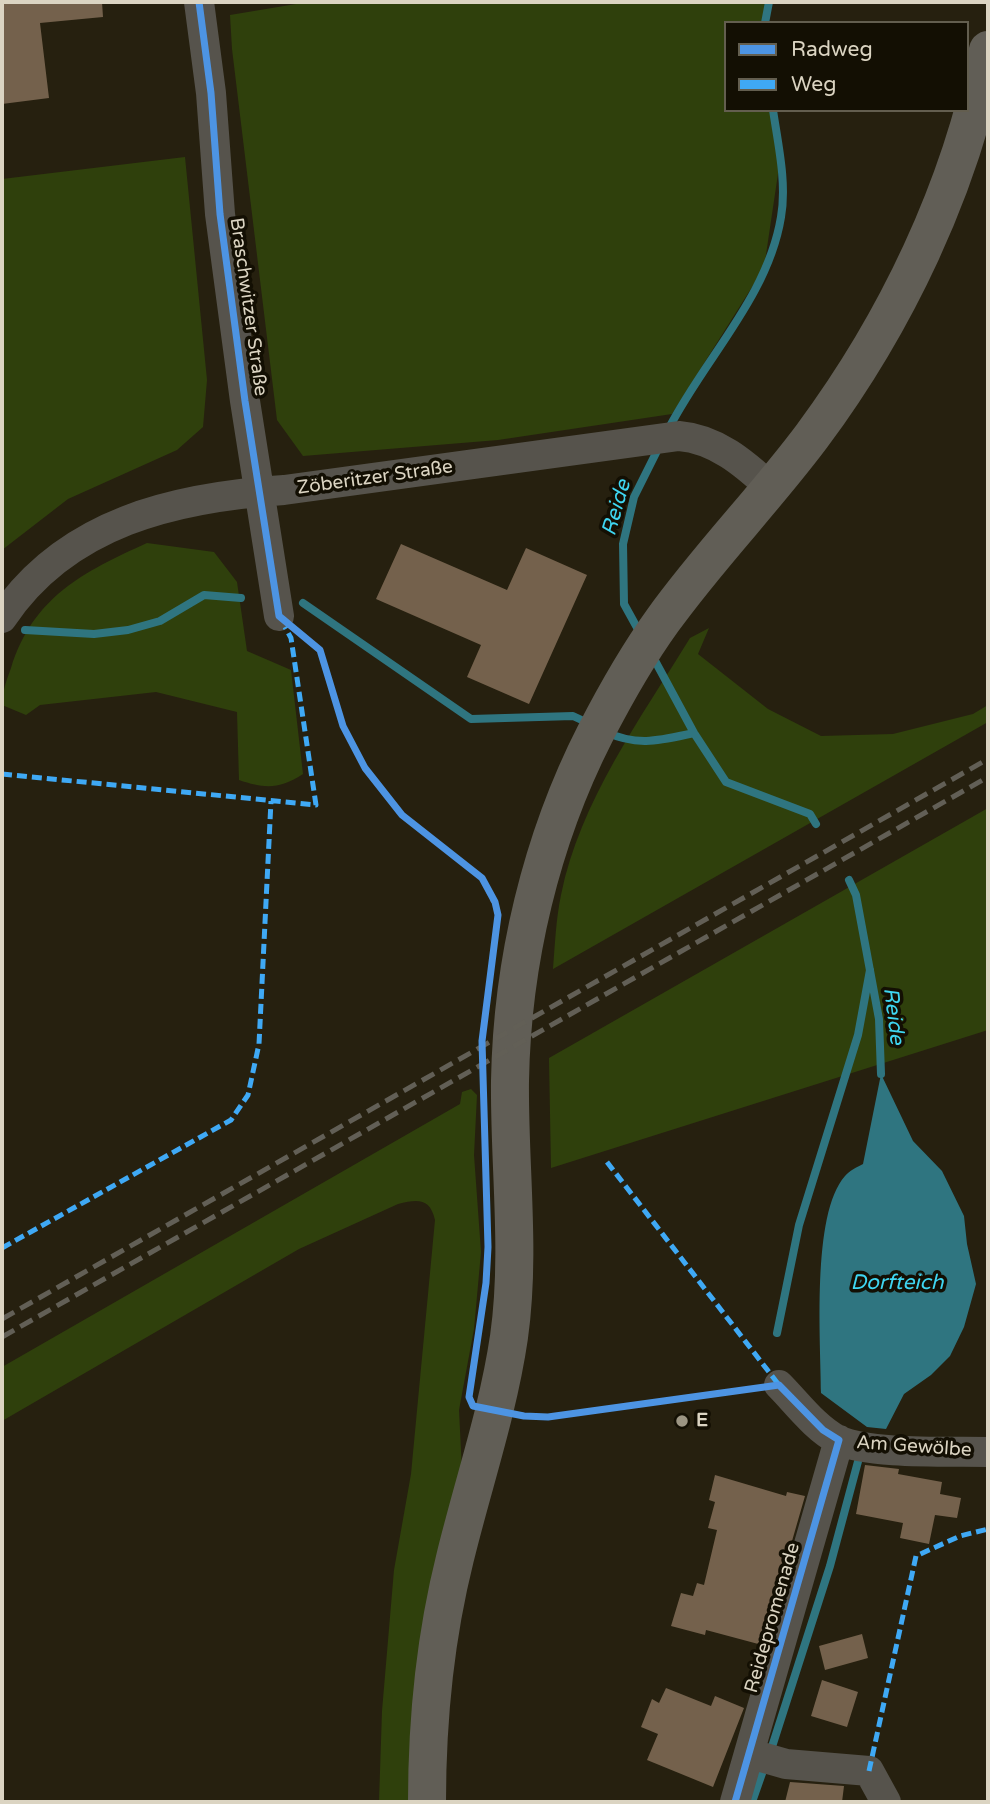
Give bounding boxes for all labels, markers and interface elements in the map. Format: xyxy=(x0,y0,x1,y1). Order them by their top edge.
legend xyxy=(724,21,969,112)
text: Radweg xyxy=(791,37,873,62)
text: Weg xyxy=(791,72,836,97)
street label: Braschwitzer Straße xyxy=(224,216,272,398)
street label: Zöberitzer Straße xyxy=(296,456,454,500)
water label: Reide xyxy=(597,477,637,539)
water label: Reide xyxy=(877,986,909,1046)
water label: Dorfteich xyxy=(851,1270,943,1296)
place label: E xyxy=(696,1410,708,1432)
marker: E xyxy=(674,1413,690,1429)
street label: Am Gewölbe xyxy=(856,1432,972,1462)
street label: Reidepromenade xyxy=(741,1540,805,1696)

